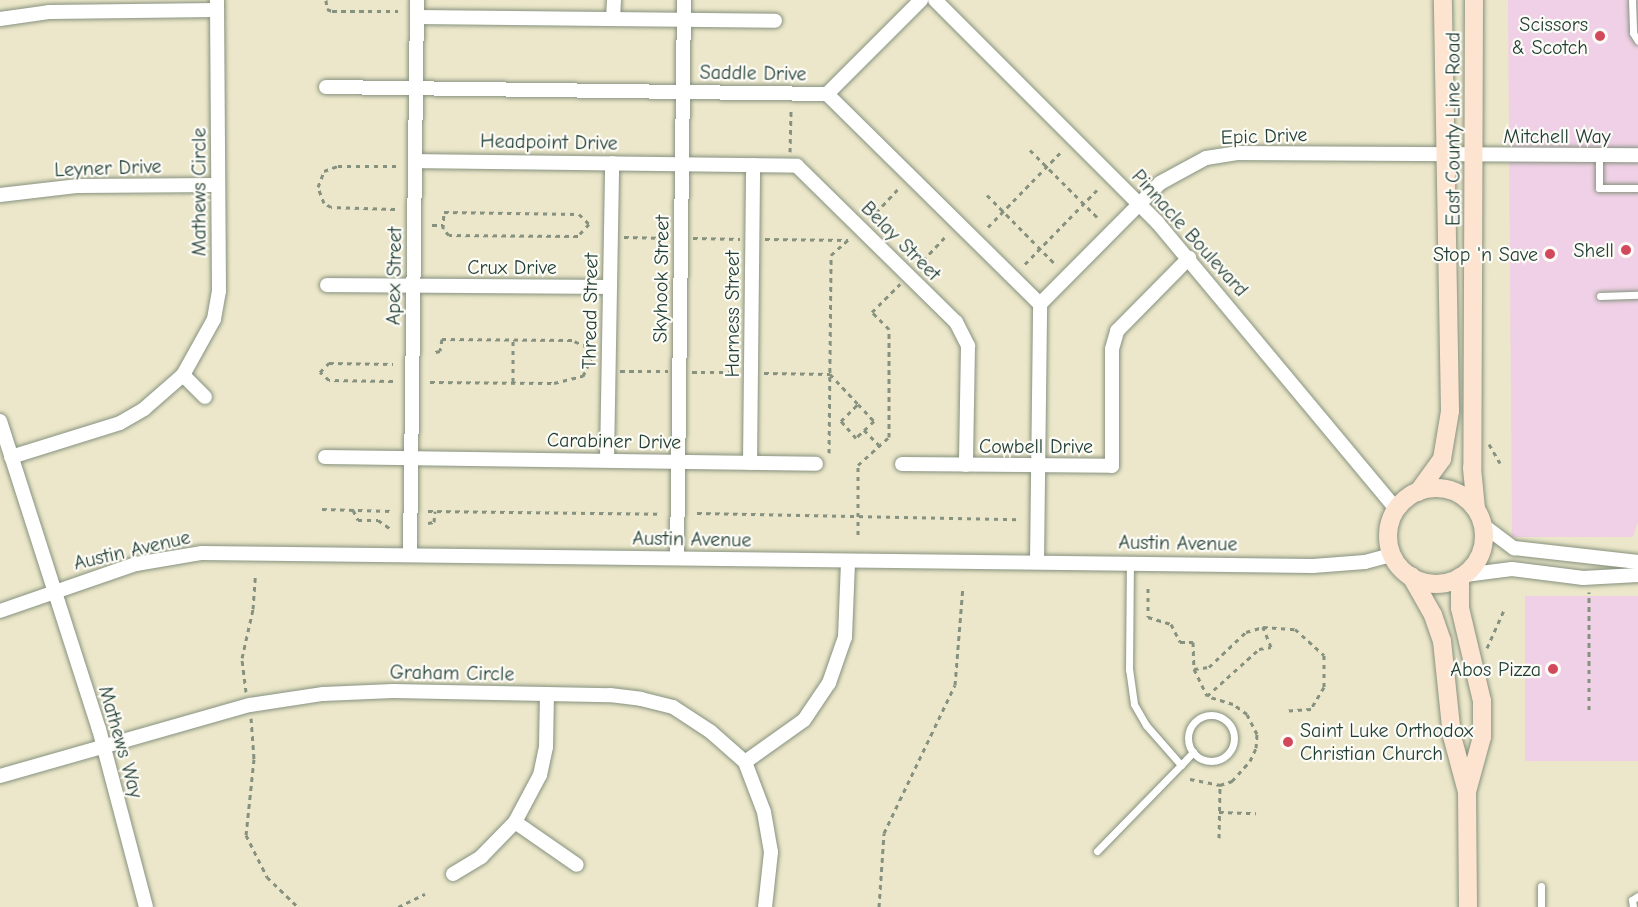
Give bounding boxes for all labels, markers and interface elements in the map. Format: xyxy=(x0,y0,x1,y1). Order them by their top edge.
place label: Scissors & Scotch xyxy=(1512,13,1588,60)
marker: Scissors & Scotch xyxy=(1593,29,1607,43)
street label: East County Line Road xyxy=(1441,32,1465,226)
street label: Saddle Drive xyxy=(699,60,807,86)
street label: Epic Drive xyxy=(1220,122,1308,150)
street label: Mitchell Way xyxy=(1503,124,1611,148)
street label: Mathews Circle xyxy=(187,128,211,256)
street label: Headpoint Drive xyxy=(480,129,618,155)
street label: Leyner Drive xyxy=(54,154,162,182)
street label: Pinnacle Boulevard xyxy=(1127,165,1253,301)
street label: Belay Street xyxy=(856,196,946,286)
street label: Skyhook Street xyxy=(648,215,674,343)
street label: Apex Street xyxy=(381,227,407,325)
place label: Shell xyxy=(1573,238,1614,262)
place label: Stop 'n Save xyxy=(1433,242,1538,266)
marker: Shell xyxy=(1619,243,1633,257)
marker: Stop 'n Save xyxy=(1543,247,1557,261)
street label: Harness Street xyxy=(720,250,744,378)
street label: Thread Street xyxy=(577,253,603,369)
street label: Crux Drive xyxy=(467,255,557,279)
street label: Carabiner Drive xyxy=(547,428,681,454)
street label: Cowbell Drive xyxy=(979,434,1093,458)
street label: Austin Avenue xyxy=(71,525,193,575)
street label: Austin Avenue xyxy=(632,526,752,552)
street label: Austin Avenue xyxy=(1118,530,1238,556)
place label: Abos Pizza xyxy=(1450,657,1541,681)
street label: Graham Circle xyxy=(389,660,515,686)
marker: Abos Pizza xyxy=(1546,662,1560,676)
street label: Mathews Way xyxy=(94,683,148,801)
place label: Saint Luke Orthodox Christian Church xyxy=(1300,718,1473,765)
marker: Saint Luke Orthodox Christian Church xyxy=(1281,735,1295,749)

